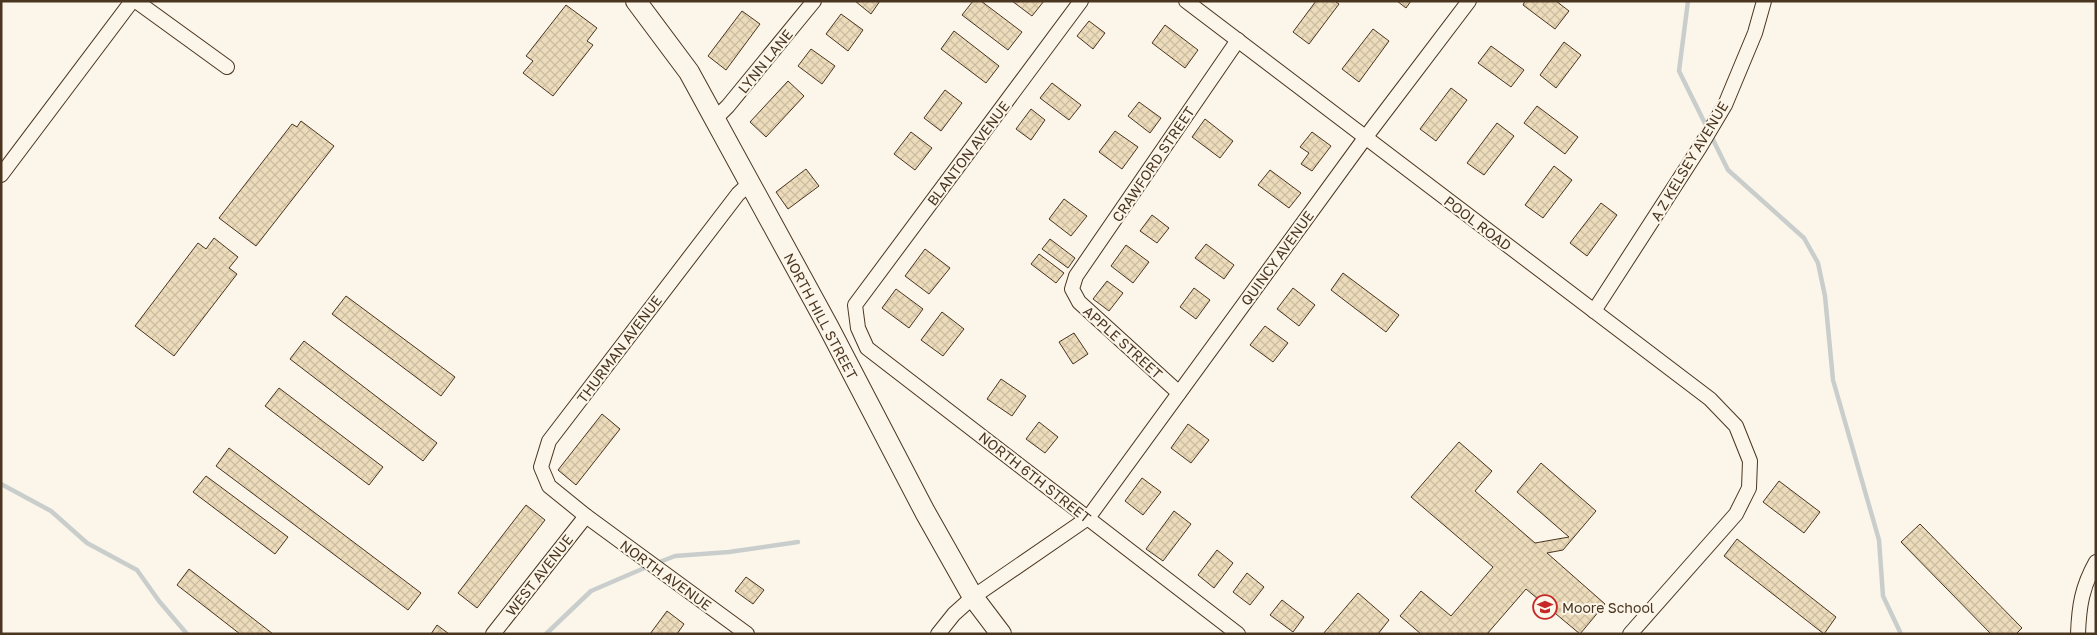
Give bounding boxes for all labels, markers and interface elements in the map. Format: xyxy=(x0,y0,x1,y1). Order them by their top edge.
street label: LYNN LANE xyxy=(734,26,796,96)
street label: BLANTON AVENUE xyxy=(923,98,1013,208)
street label: A Z KELSEY AVENUE xyxy=(1647,98,1731,224)
street label: CRAWFORD STREET xyxy=(1108,103,1198,225)
street label: POOL ROAD xyxy=(1441,192,1515,254)
street label: QUINCY AVENUE xyxy=(1237,207,1317,309)
street label: NORTH HILL STREET xyxy=(780,250,862,382)
street label: THURMAN AVENUE xyxy=(573,292,665,406)
street label: APPLE STREET xyxy=(1080,302,1166,382)
street label: NORTH 6TH STREET xyxy=(976,428,1095,526)
street label: WEST AVENUE xyxy=(502,531,576,619)
street label: NORTH AVENUE xyxy=(617,536,715,614)
school or university icon: Moore School xyxy=(1532,594,1558,620)
place label: Moore School xyxy=(1562,599,1654,616)

